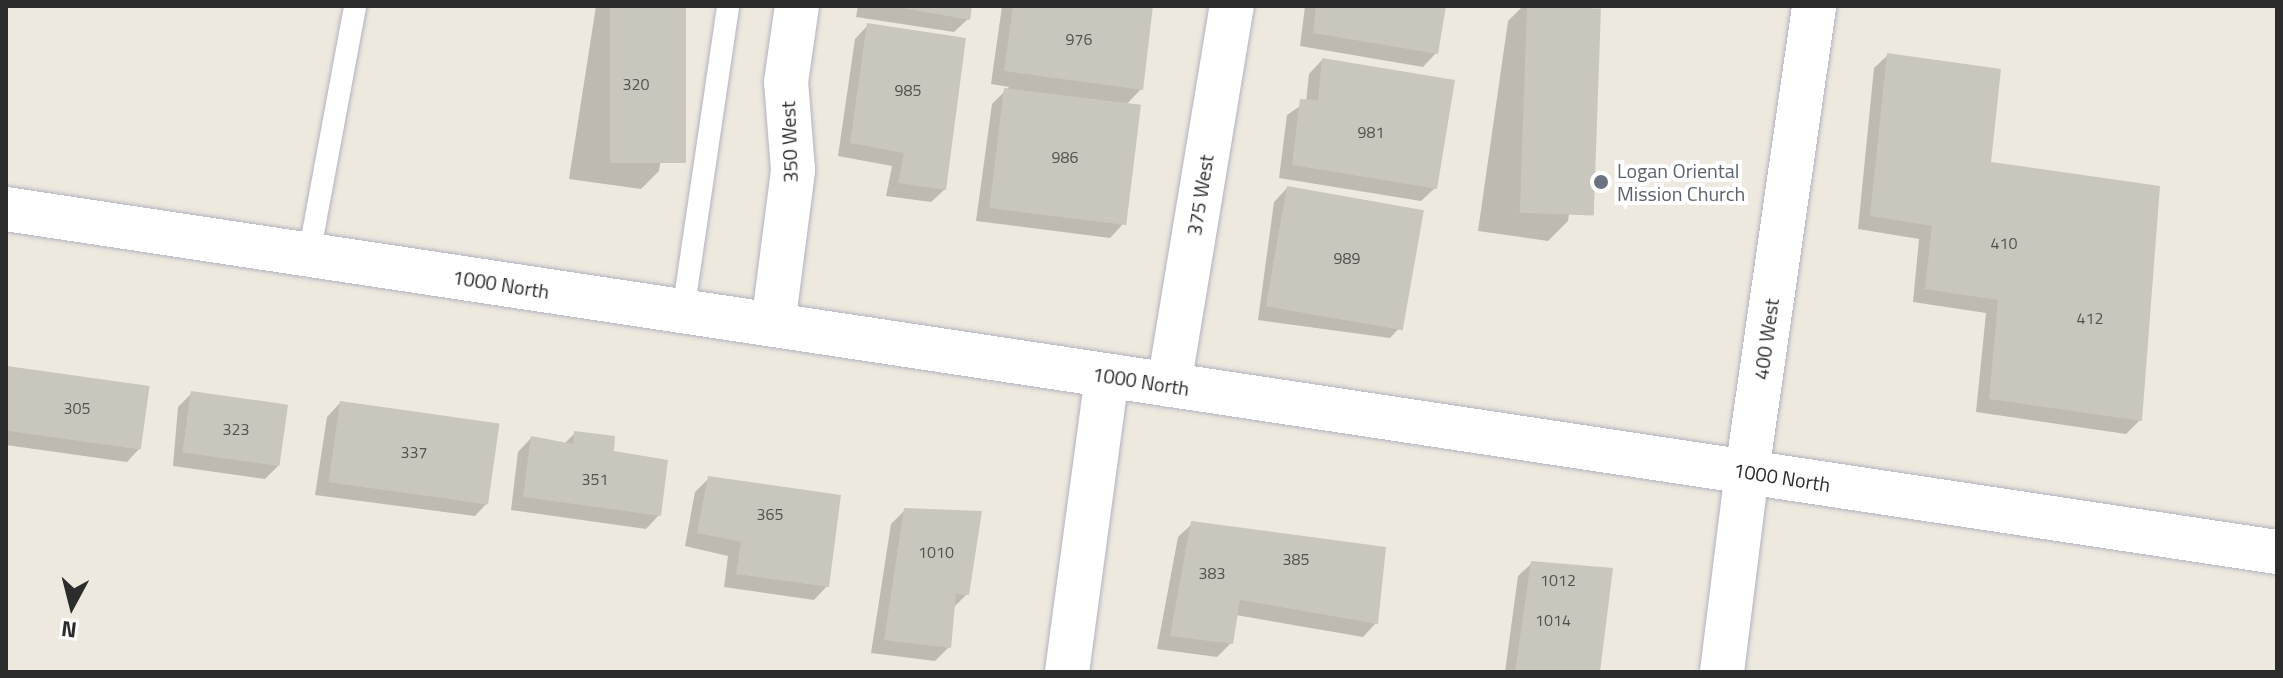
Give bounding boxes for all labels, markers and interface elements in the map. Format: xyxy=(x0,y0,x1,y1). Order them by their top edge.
house number: 976 xyxy=(1066,29,1092,49)
house number: 320 xyxy=(623,74,649,94)
house number: 985 xyxy=(895,80,921,100)
street label: 350 West xyxy=(776,101,802,183)
house number: 981 xyxy=(1358,122,1384,142)
house number: 986 xyxy=(1052,147,1078,167)
street label: 375 West xyxy=(1182,153,1218,237)
place label: Logan Oriental Mission Church xyxy=(1617,158,1745,205)
marker: Logan Oriental Mission Church xyxy=(1592,173,1610,191)
house number: 410 xyxy=(1991,233,2017,253)
house number: 989 xyxy=(1334,248,1360,268)
street label: 1000 North xyxy=(451,264,551,304)
street label: 400 West xyxy=(1748,297,1784,381)
house number: 412 xyxy=(2077,308,2103,328)
street label: 1000 North xyxy=(1091,361,1191,401)
house number: 305 xyxy=(64,398,90,418)
house number: 323 xyxy=(223,419,249,439)
house number: 337 xyxy=(401,442,427,462)
street label: 1000 North xyxy=(1732,457,1832,497)
house number: 351 xyxy=(582,469,608,489)
house number: 365 xyxy=(757,504,783,524)
house number: 1010 xyxy=(918,542,954,562)
house number: 385 xyxy=(1283,549,1309,569)
house number: 383 xyxy=(1199,563,1225,583)
north arrow xyxy=(32,566,112,646)
house number: 1012 xyxy=(1540,570,1576,590)
house number: 1014 xyxy=(1535,610,1571,630)
text: N xyxy=(59,612,79,648)

